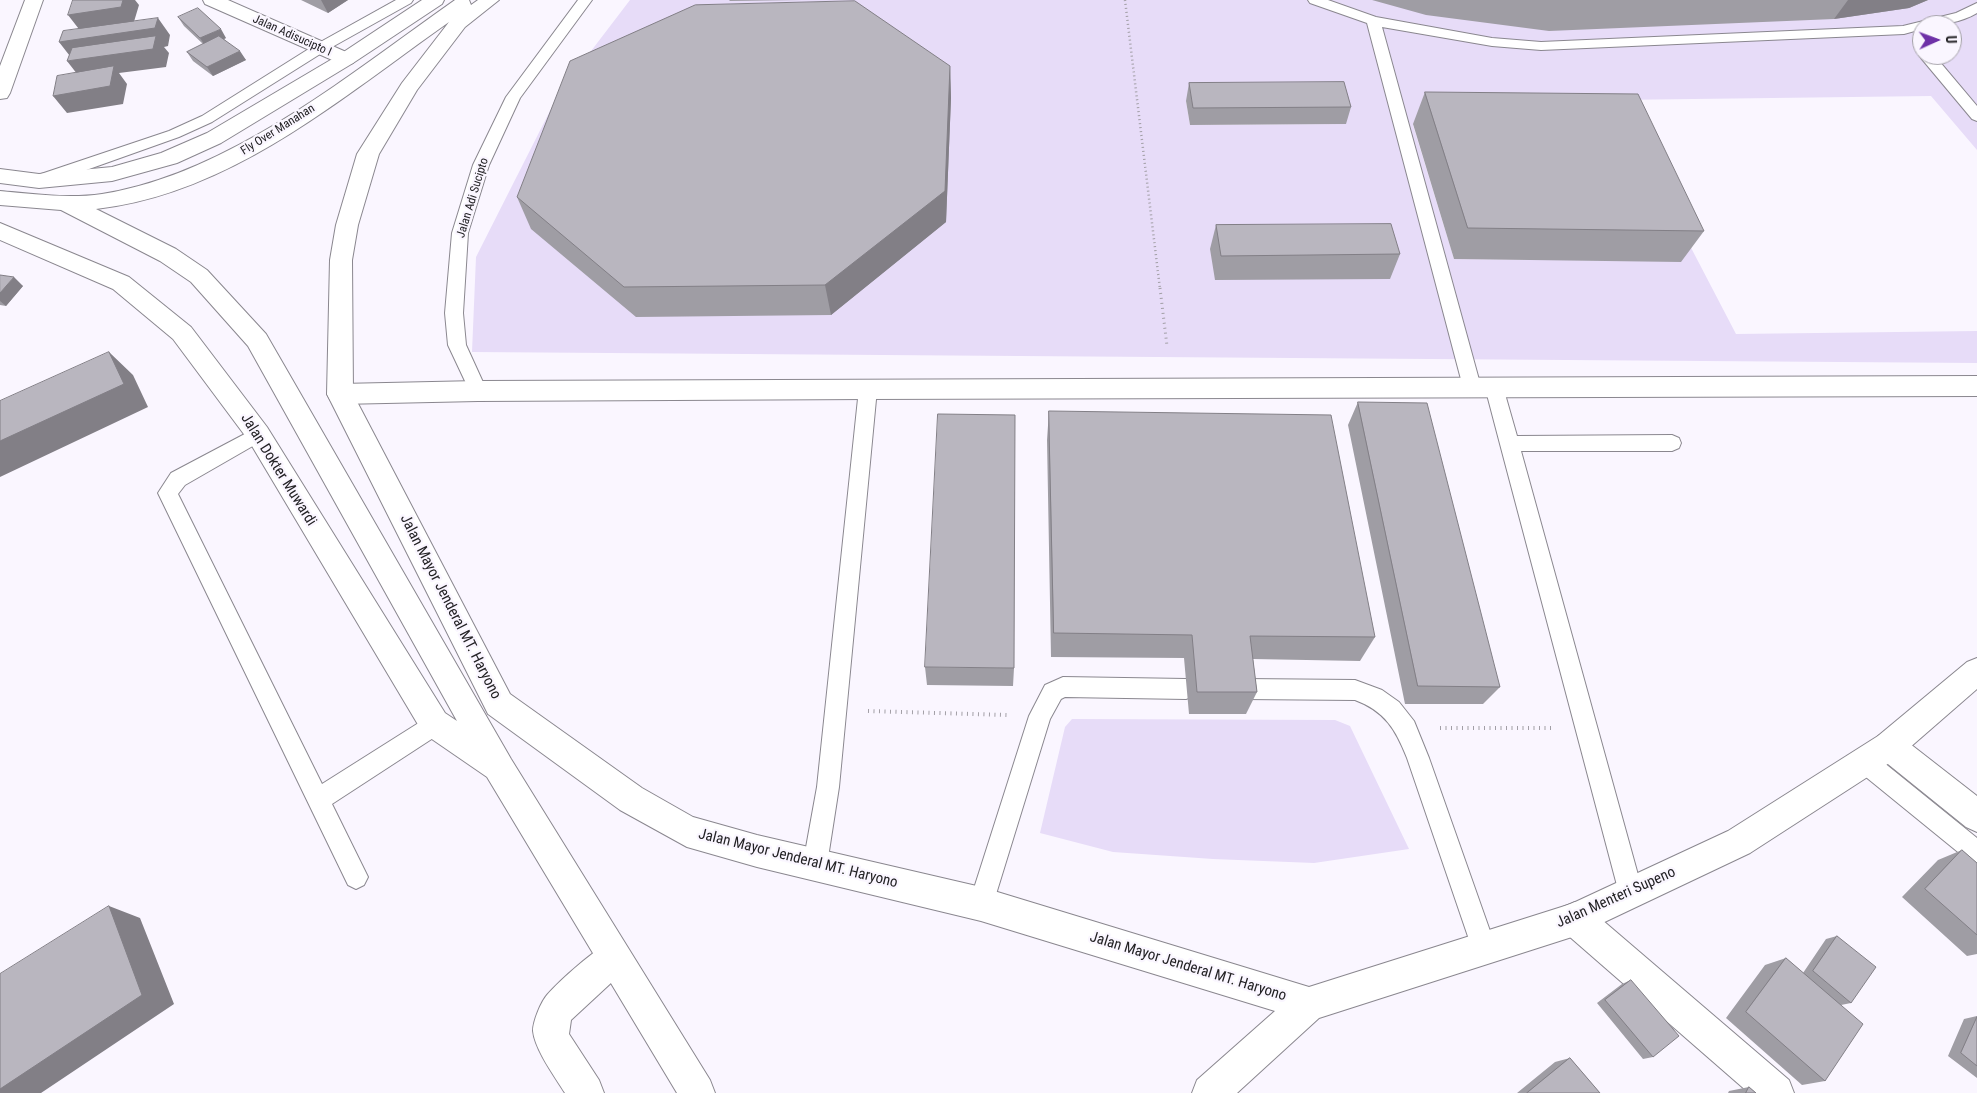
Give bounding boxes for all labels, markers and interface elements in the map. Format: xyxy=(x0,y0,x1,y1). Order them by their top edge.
street label: Jalan Adisucipto I xyxy=(250,12,334,60)
north arrow xyxy=(1912,15,1962,65)
text: U xyxy=(1943,35,1959,44)
street label: Fly Over Manahan xyxy=(238,102,318,158)
street label: Jalan Adi Sucipto xyxy=(454,156,492,240)
street label: Jalan Dokter Muwardi xyxy=(236,411,320,529)
street label: Jalan Mayor Jenderal MT. Haryono xyxy=(396,512,504,702)
street label: Jalan Mayor Jenderal MT. Haryono xyxy=(697,826,899,892)
street label: Jalan Menteri Supeno xyxy=(1554,864,1678,932)
street label: Jalan Mayor Jenderal MT. Haryono xyxy=(1088,928,1288,1006)

